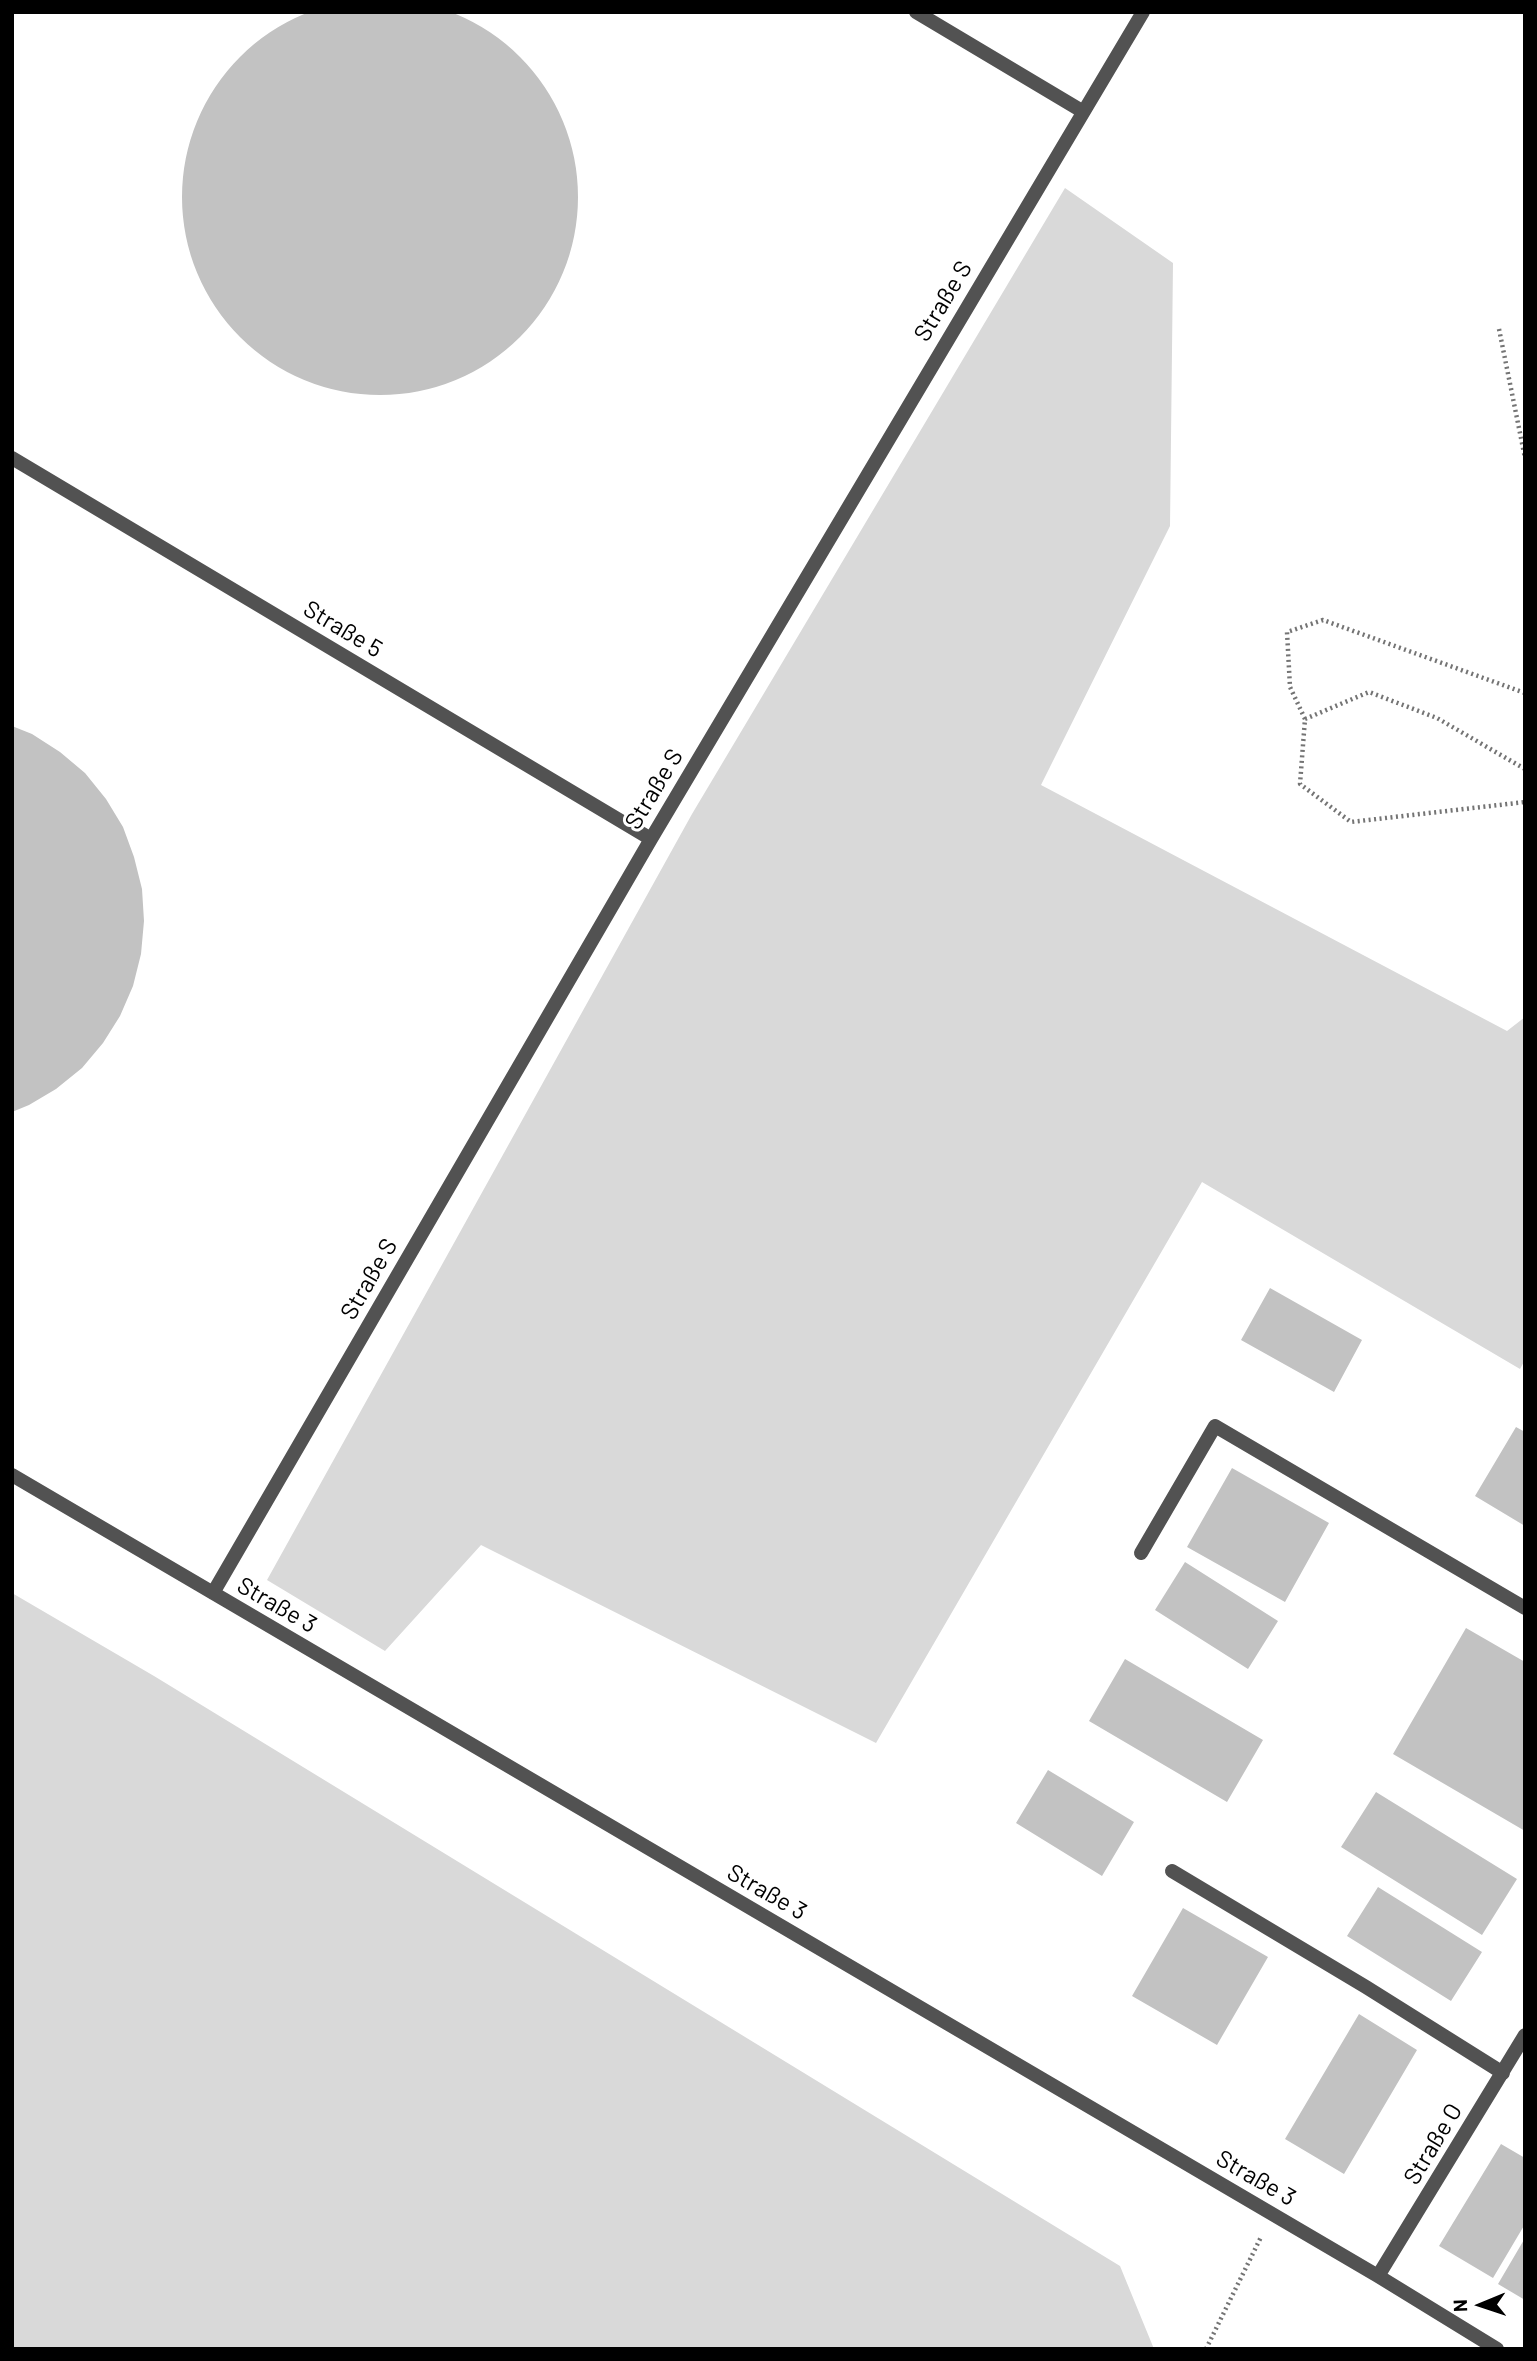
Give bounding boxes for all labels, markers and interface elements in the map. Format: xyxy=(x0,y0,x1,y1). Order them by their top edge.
street label: Straße S xyxy=(908,256,978,346)
street label: Straße 5 xyxy=(298,594,388,664)
street label: Straße S xyxy=(619,744,689,834)
street label: Straße S xyxy=(334,1233,404,1325)
street label: Straße 3 xyxy=(232,1571,322,1639)
street label: Straße 3 xyxy=(722,1858,812,1926)
street label: Straße O xyxy=(1398,2098,1468,2190)
street label: Straße 3 xyxy=(1211,2144,1301,2212)
north arrow xyxy=(1446,2270,1516,2340)
text: N xyxy=(1448,2299,1471,2312)

